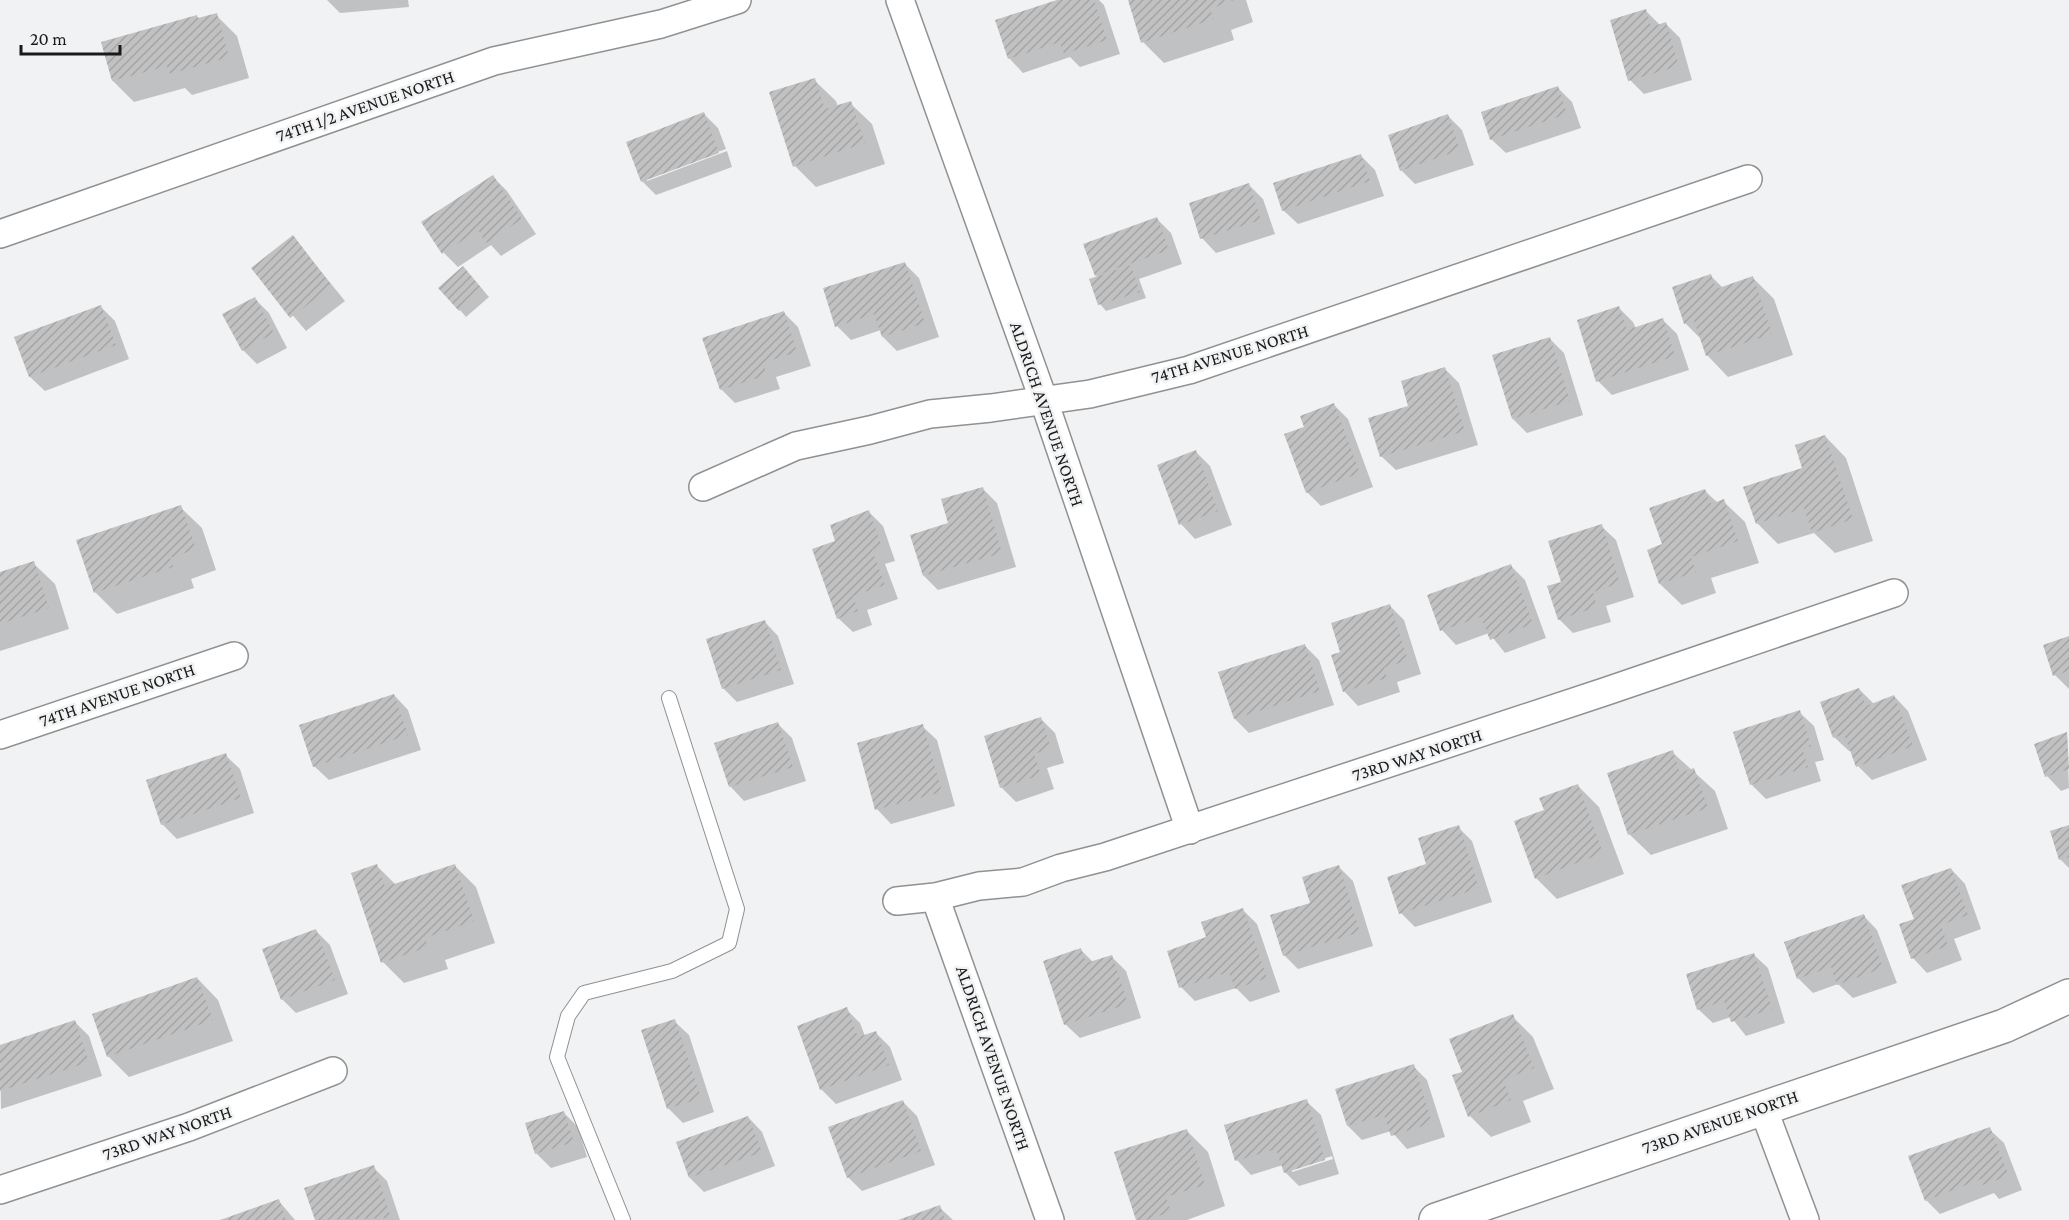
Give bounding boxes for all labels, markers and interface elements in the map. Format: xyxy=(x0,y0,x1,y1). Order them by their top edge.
scale bar xyxy=(21,18,120,56)
text: 20 m xyxy=(30,29,67,49)
street label: 74TH 1/2 AVENUE NORTH xyxy=(273,66,457,146)
street label: ALDRICH AVENUE NORTH xyxy=(1006,319,1088,509)
street label: 74TH AVENUE NORTH xyxy=(1149,320,1311,387)
street label: 74TH AVENUE NORTH xyxy=(36,659,198,731)
street label: 73RD WAY NORTH xyxy=(1350,725,1485,785)
street label: ALDRICH AVENUE NORTH xyxy=(952,963,1034,1153)
street label: 73RD AVENUE NORTH xyxy=(1639,1086,1801,1158)
street label: 73RD WAY NORTH xyxy=(100,1101,234,1164)

